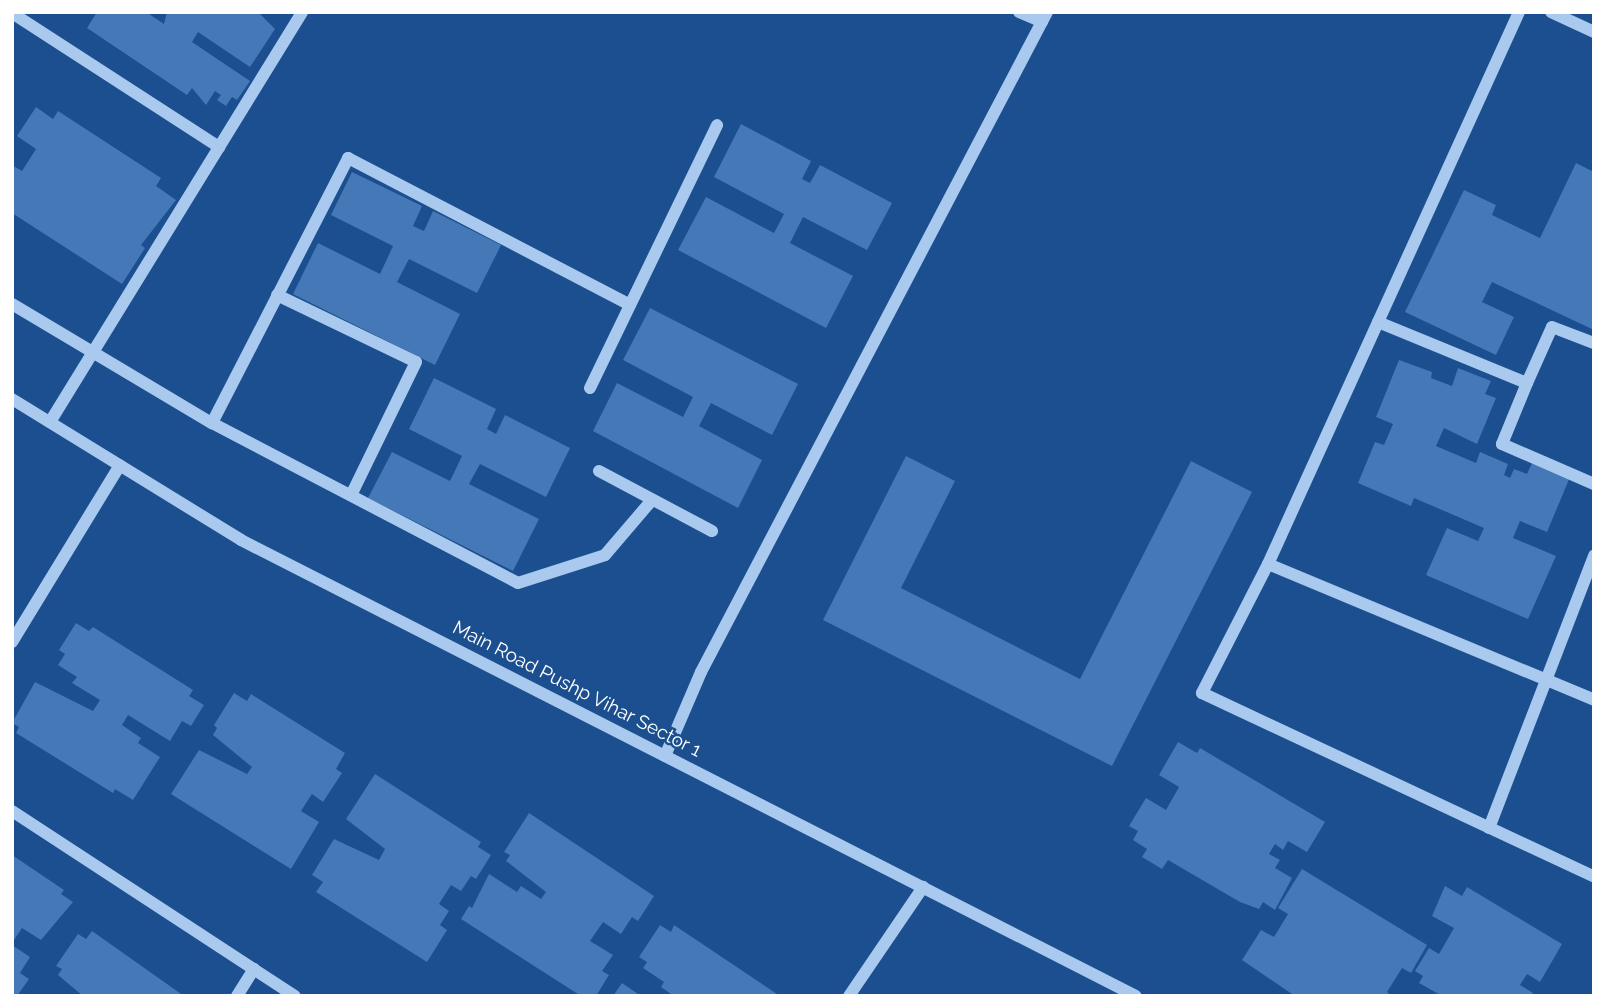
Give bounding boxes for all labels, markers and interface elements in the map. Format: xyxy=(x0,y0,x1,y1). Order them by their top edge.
street label: Main Road Pushp Vihar Sector 1 xyxy=(448,616,706,762)

